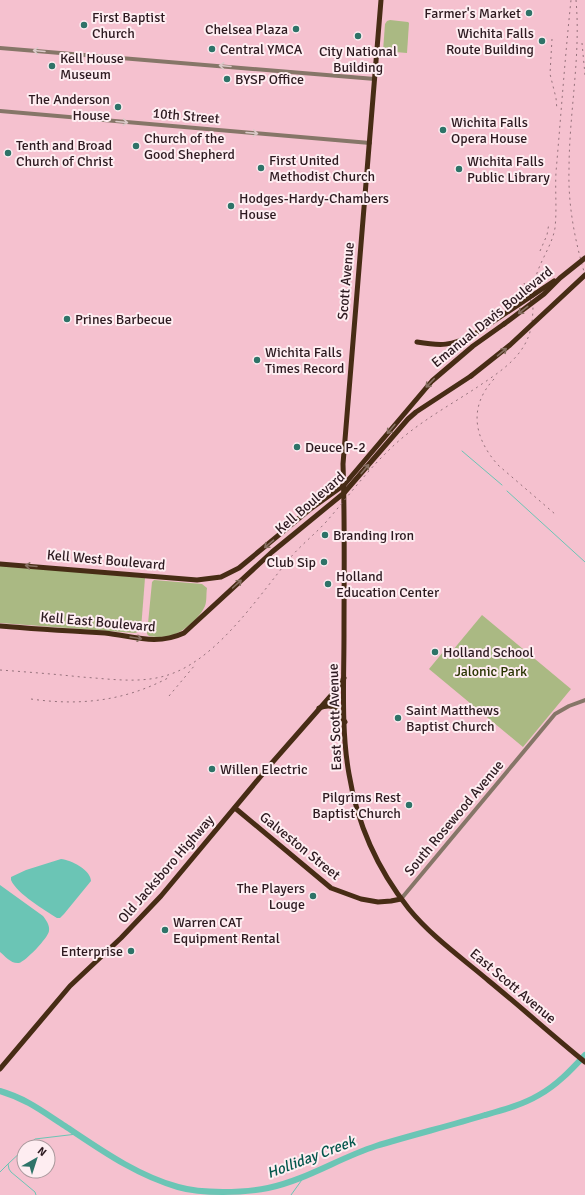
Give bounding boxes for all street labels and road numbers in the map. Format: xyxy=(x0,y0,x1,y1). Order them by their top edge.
street label: 10th Street xyxy=(152,105,220,127)
street label: Scott Avenue xyxy=(334,241,358,321)
street label: Emanual Davis Boulevard xyxy=(428,263,556,371)
street label: Kell Boulevard xyxy=(272,468,348,538)
street label: Kell West Boulevard xyxy=(46,546,166,574)
street label: Kell East Boulevard xyxy=(40,609,156,635)
street label: East Scott Avenue xyxy=(325,663,345,771)
street label: South Rosewood Avenue xyxy=(401,757,507,879)
street label: Galveston Street xyxy=(256,808,344,884)
street label: Old Jacksboro Highway xyxy=(114,811,218,927)
street label: East Scott Avenue xyxy=(466,945,560,1027)

